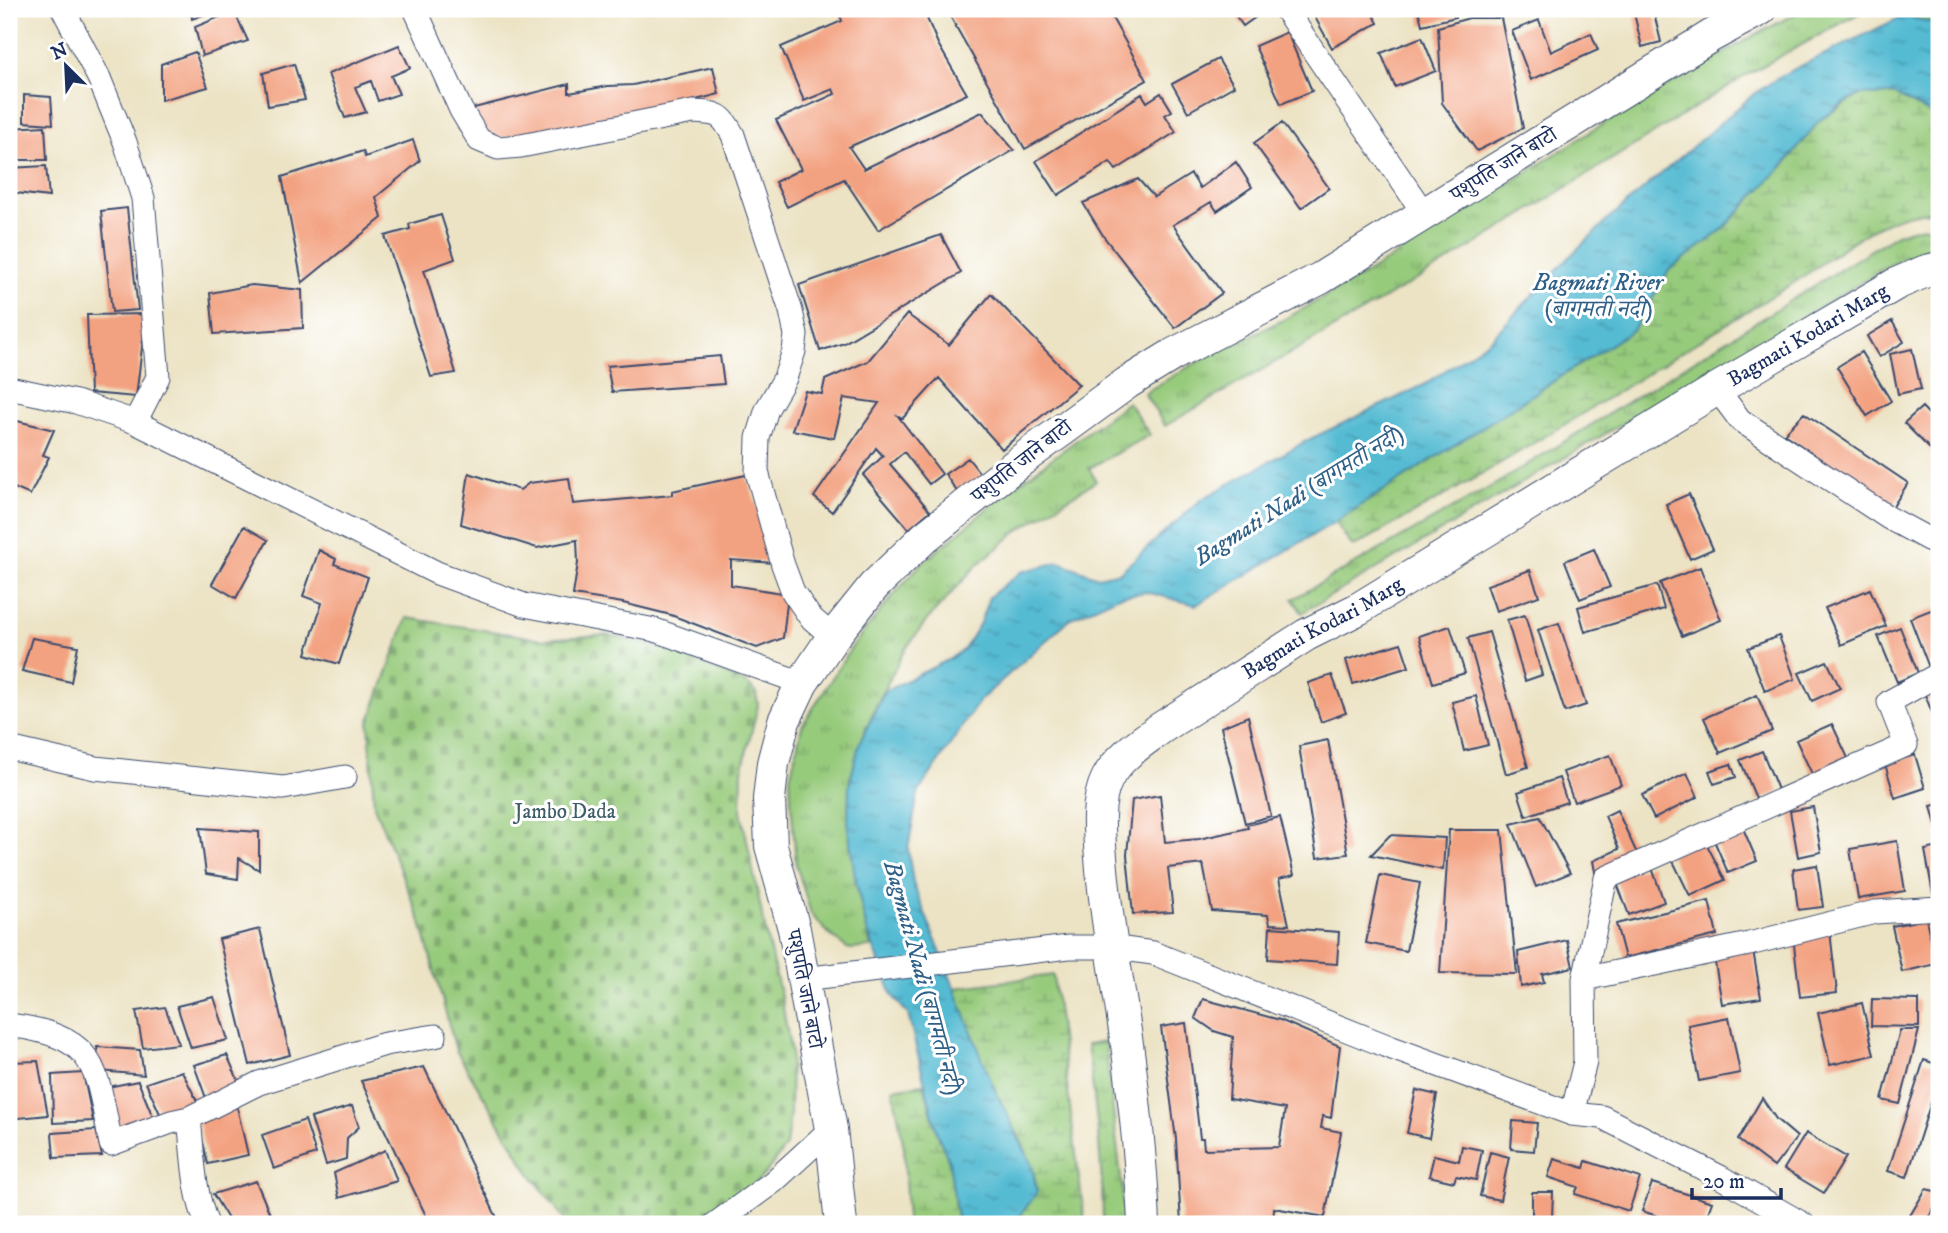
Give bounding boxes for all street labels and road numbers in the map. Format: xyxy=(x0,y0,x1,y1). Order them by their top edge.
street label: पशुपति जाने बाटो xyxy=(1445,121,1563,209)
street label: Bagmati Kodari Marg xyxy=(1723,278,1894,393)
street label: पशुपति जाने बाटो xyxy=(965,414,1078,510)
street label: Bagmati Kodari Marg xyxy=(1237,571,1409,685)
street label: पशुपति जाने बाटो xyxy=(779,926,828,1052)

